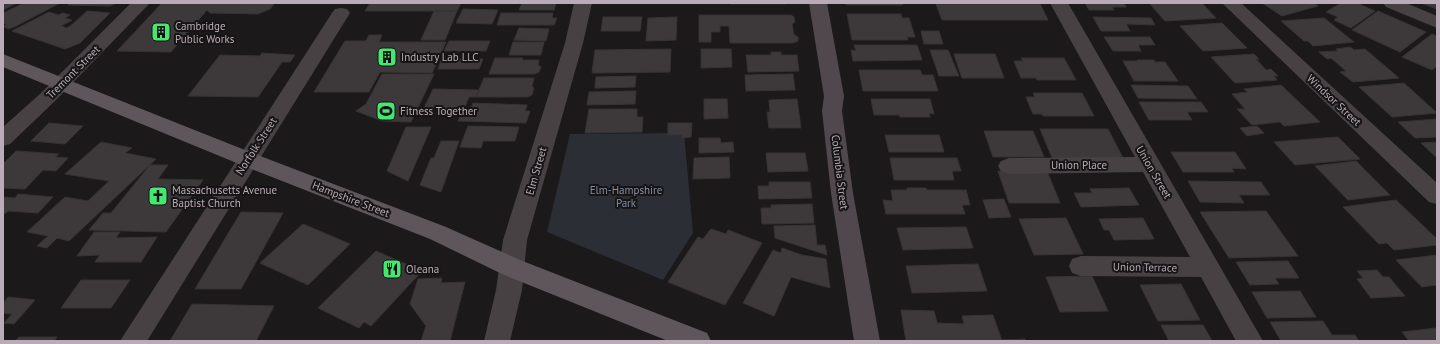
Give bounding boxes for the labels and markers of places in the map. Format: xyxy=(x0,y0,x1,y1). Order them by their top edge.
place label: Cambridge Public Works xyxy=(175,19,235,46)
building icon: Cambridge Public Works xyxy=(150,21,172,43)
building icon: Industry Lab LLC xyxy=(376,46,398,68)
place label: Industry Lab LLC xyxy=(401,50,479,64)
sports icon: Fitness Together xyxy=(375,100,397,122)
place label: Fitness Together xyxy=(400,104,477,118)
place label: Massachusetts Avenue Baptist Church xyxy=(172,183,277,210)
church icon: Massachusetts Avenue Baptist Church xyxy=(147,185,169,207)
restaurant icon: Oleana xyxy=(381,258,403,280)
place label: Oleana xyxy=(406,262,439,276)

